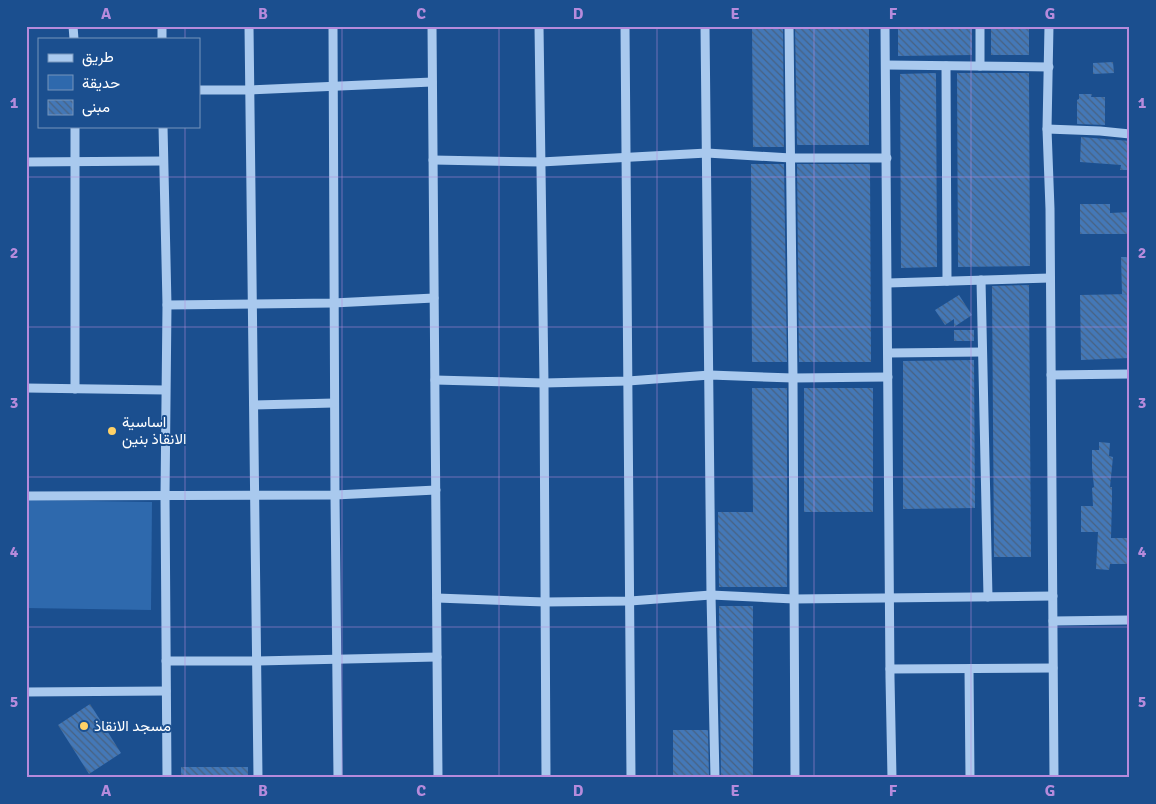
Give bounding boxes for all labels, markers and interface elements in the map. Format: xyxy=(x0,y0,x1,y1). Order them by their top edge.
text: A xyxy=(101,4,112,24)
text: B xyxy=(258,4,268,24)
text: C xyxy=(416,4,426,24)
text: D xyxy=(573,4,584,24)
text: E xyxy=(730,4,740,24)
text: F xyxy=(889,4,898,24)
text: G xyxy=(1045,4,1055,24)
legend xyxy=(38,38,200,128)
text: طريق xyxy=(82,48,114,67)
text: حديقة xyxy=(82,74,120,92)
text: 1 xyxy=(10,93,19,113)
text: 1 xyxy=(1138,93,1147,113)
text: مبنى xyxy=(82,98,110,117)
text: 2 xyxy=(10,243,18,263)
text: 2 xyxy=(1138,243,1146,263)
text: 3 xyxy=(10,393,18,413)
text: 3 xyxy=(1138,393,1146,413)
place label: اساسية الانقاذ بنين xyxy=(122,413,186,449)
marker: اساسية الانقاذ بنين xyxy=(106,425,118,437)
text: 4 xyxy=(10,542,19,562)
text: 4 xyxy=(1138,542,1147,562)
text: 5 xyxy=(10,692,18,712)
text: 5 xyxy=(1138,692,1146,712)
place label: مسجد الانقاذ xyxy=(94,717,171,735)
marker: مسجد الانقاذ xyxy=(78,720,90,732)
text: A xyxy=(101,781,112,801)
text: B xyxy=(258,781,268,801)
text: C xyxy=(416,781,426,801)
text: D xyxy=(573,781,584,801)
text: E xyxy=(730,781,740,801)
text: F xyxy=(889,781,898,801)
text: G xyxy=(1045,781,1055,801)

